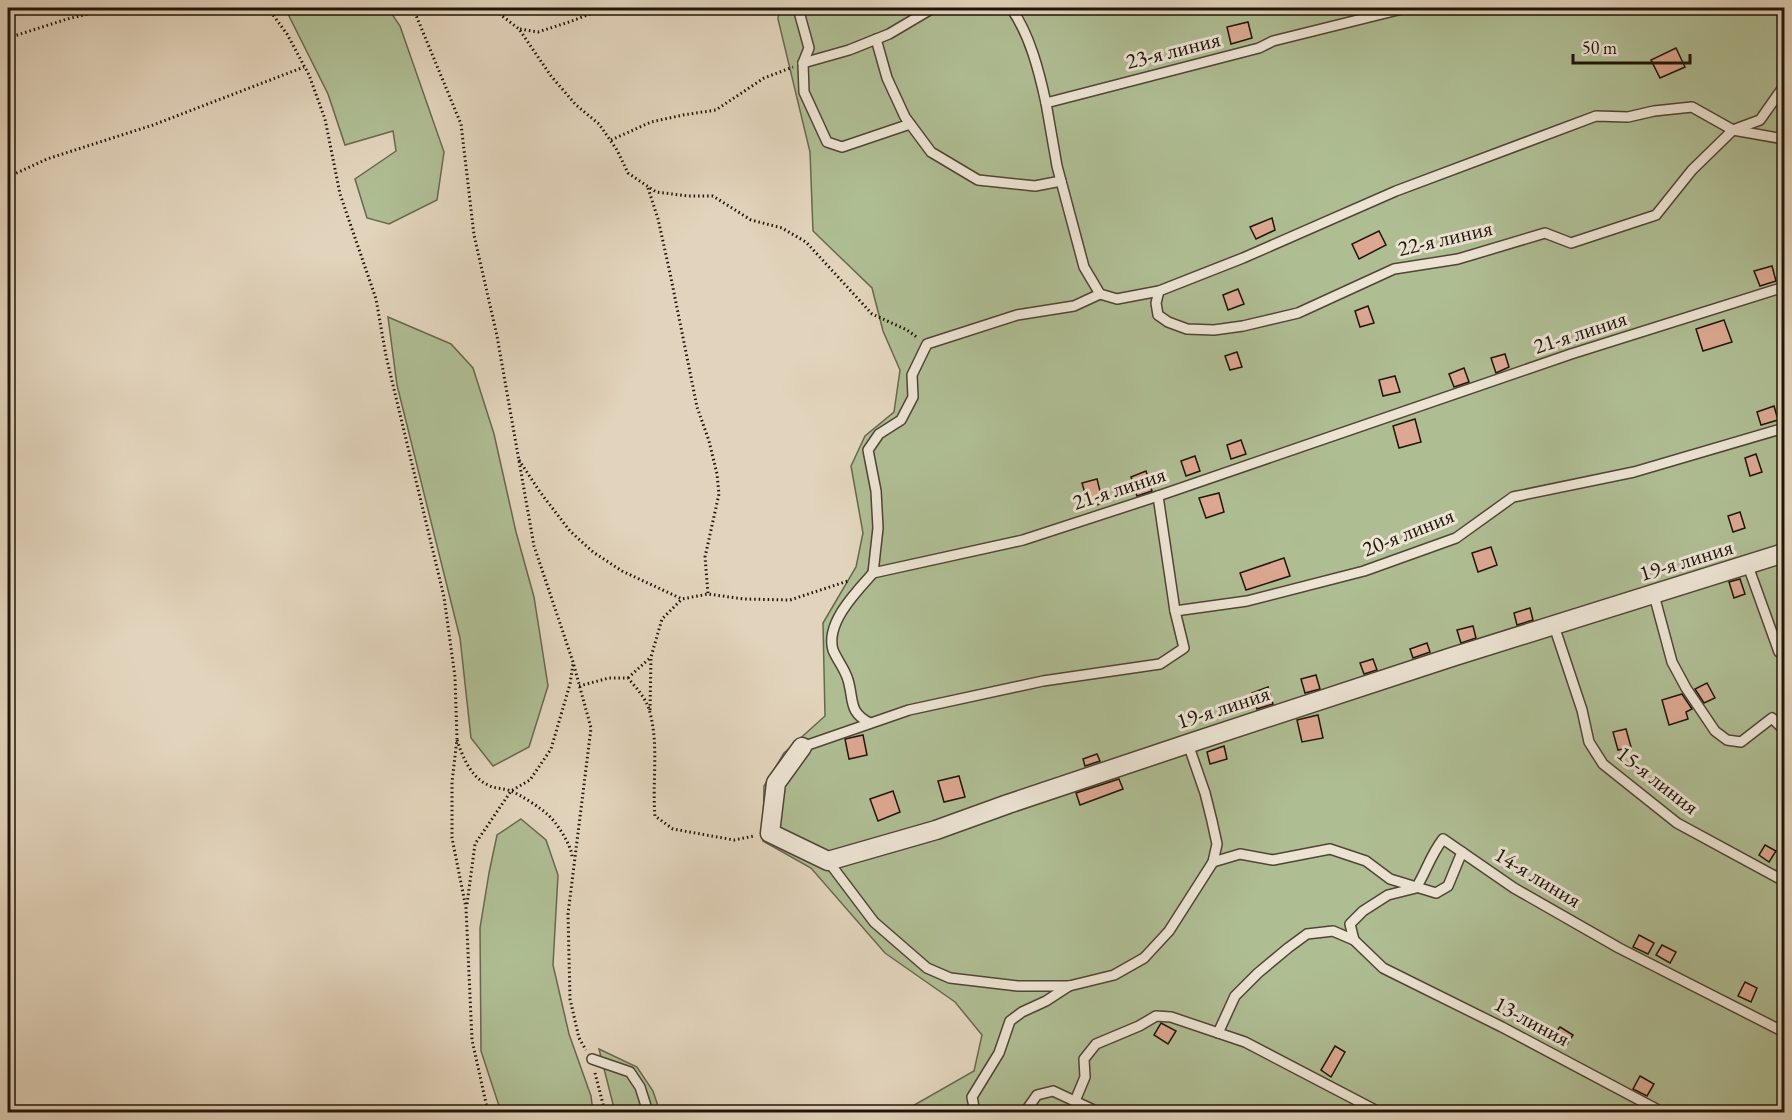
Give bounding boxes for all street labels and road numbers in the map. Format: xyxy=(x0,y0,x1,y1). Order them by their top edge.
street label: 23-я линия xyxy=(1123,24,1223,76)
street label: 22-я линия xyxy=(1395,213,1495,263)
street label: 21-я линия xyxy=(1530,303,1631,361)
street label: 21-я линия xyxy=(1069,459,1170,517)
street label: 20-я линия xyxy=(1358,500,1458,564)
street label: 19-я линия xyxy=(1636,532,1737,588)
street label: 19-я линия xyxy=(1173,678,1274,736)
street label: 15-я линия xyxy=(1611,739,1705,821)
street label: 14-я линия xyxy=(1489,840,1587,914)
street label: 13-линия xyxy=(1489,989,1575,1053)

